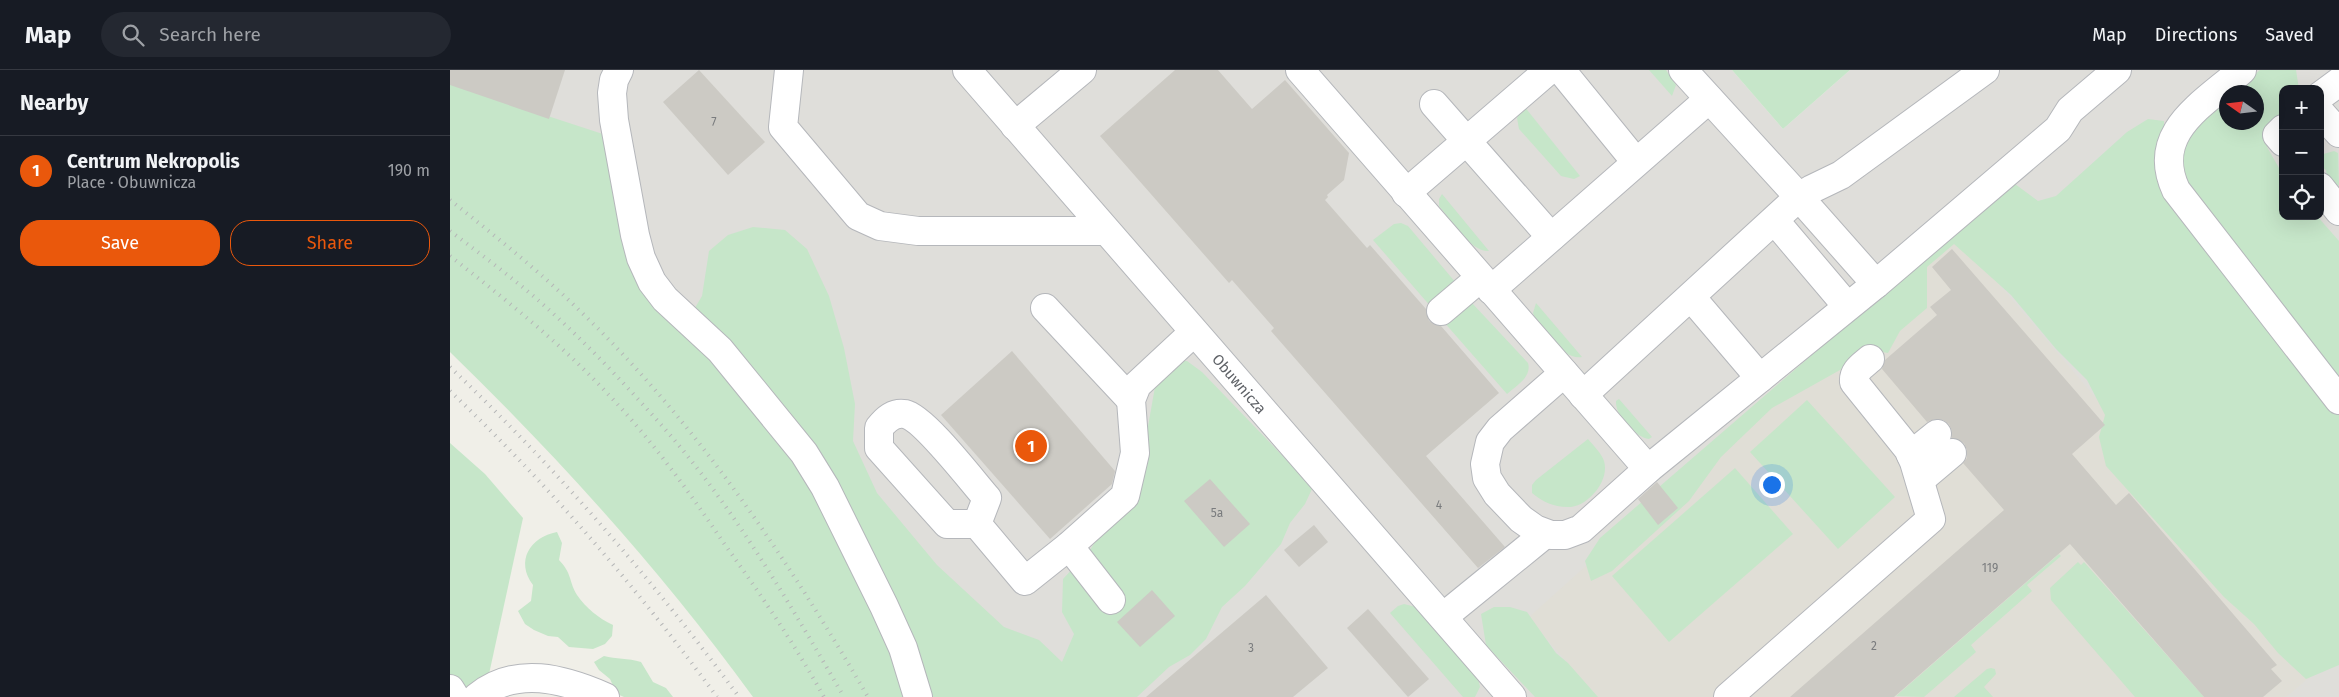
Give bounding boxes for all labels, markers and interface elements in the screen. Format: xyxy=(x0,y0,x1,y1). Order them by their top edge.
search box xyxy=(101,12,451,57)
text: Map xyxy=(25,21,71,49)
icon: search xyxy=(119,21,147,49)
text: Search here xyxy=(159,23,261,46)
text: Map xyxy=(2092,24,2127,46)
text: Directions xyxy=(2155,24,2237,46)
text: Saved xyxy=(2265,24,2314,46)
north arrow xyxy=(2219,85,2264,130)
map controls xyxy=(2279,85,2324,220)
button: + xyxy=(2279,85,2324,130)
text: Nearby xyxy=(20,90,88,116)
house number: 7 xyxy=(711,115,717,129)
button: − xyxy=(2279,130,2324,175)
text: Centrum Nekropolis xyxy=(67,150,240,173)
text: 1 xyxy=(32,161,40,180)
text: 190 m xyxy=(388,161,430,180)
text: Place · Obuwnicza xyxy=(67,173,196,192)
button: locate xyxy=(2279,175,2324,220)
button: Save xyxy=(20,220,220,266)
button: Share xyxy=(230,220,430,266)
street label: Obuwnicza xyxy=(1208,350,1270,418)
pin: 1 xyxy=(1015,427,1047,465)
your location xyxy=(1759,472,1785,498)
house number: 4 xyxy=(1436,498,1443,512)
house number: 5a xyxy=(1211,506,1223,520)
house number: 119 xyxy=(1982,561,1998,575)
house number: 2 xyxy=(1871,639,1877,653)
house number: 3 xyxy=(1248,641,1254,655)

